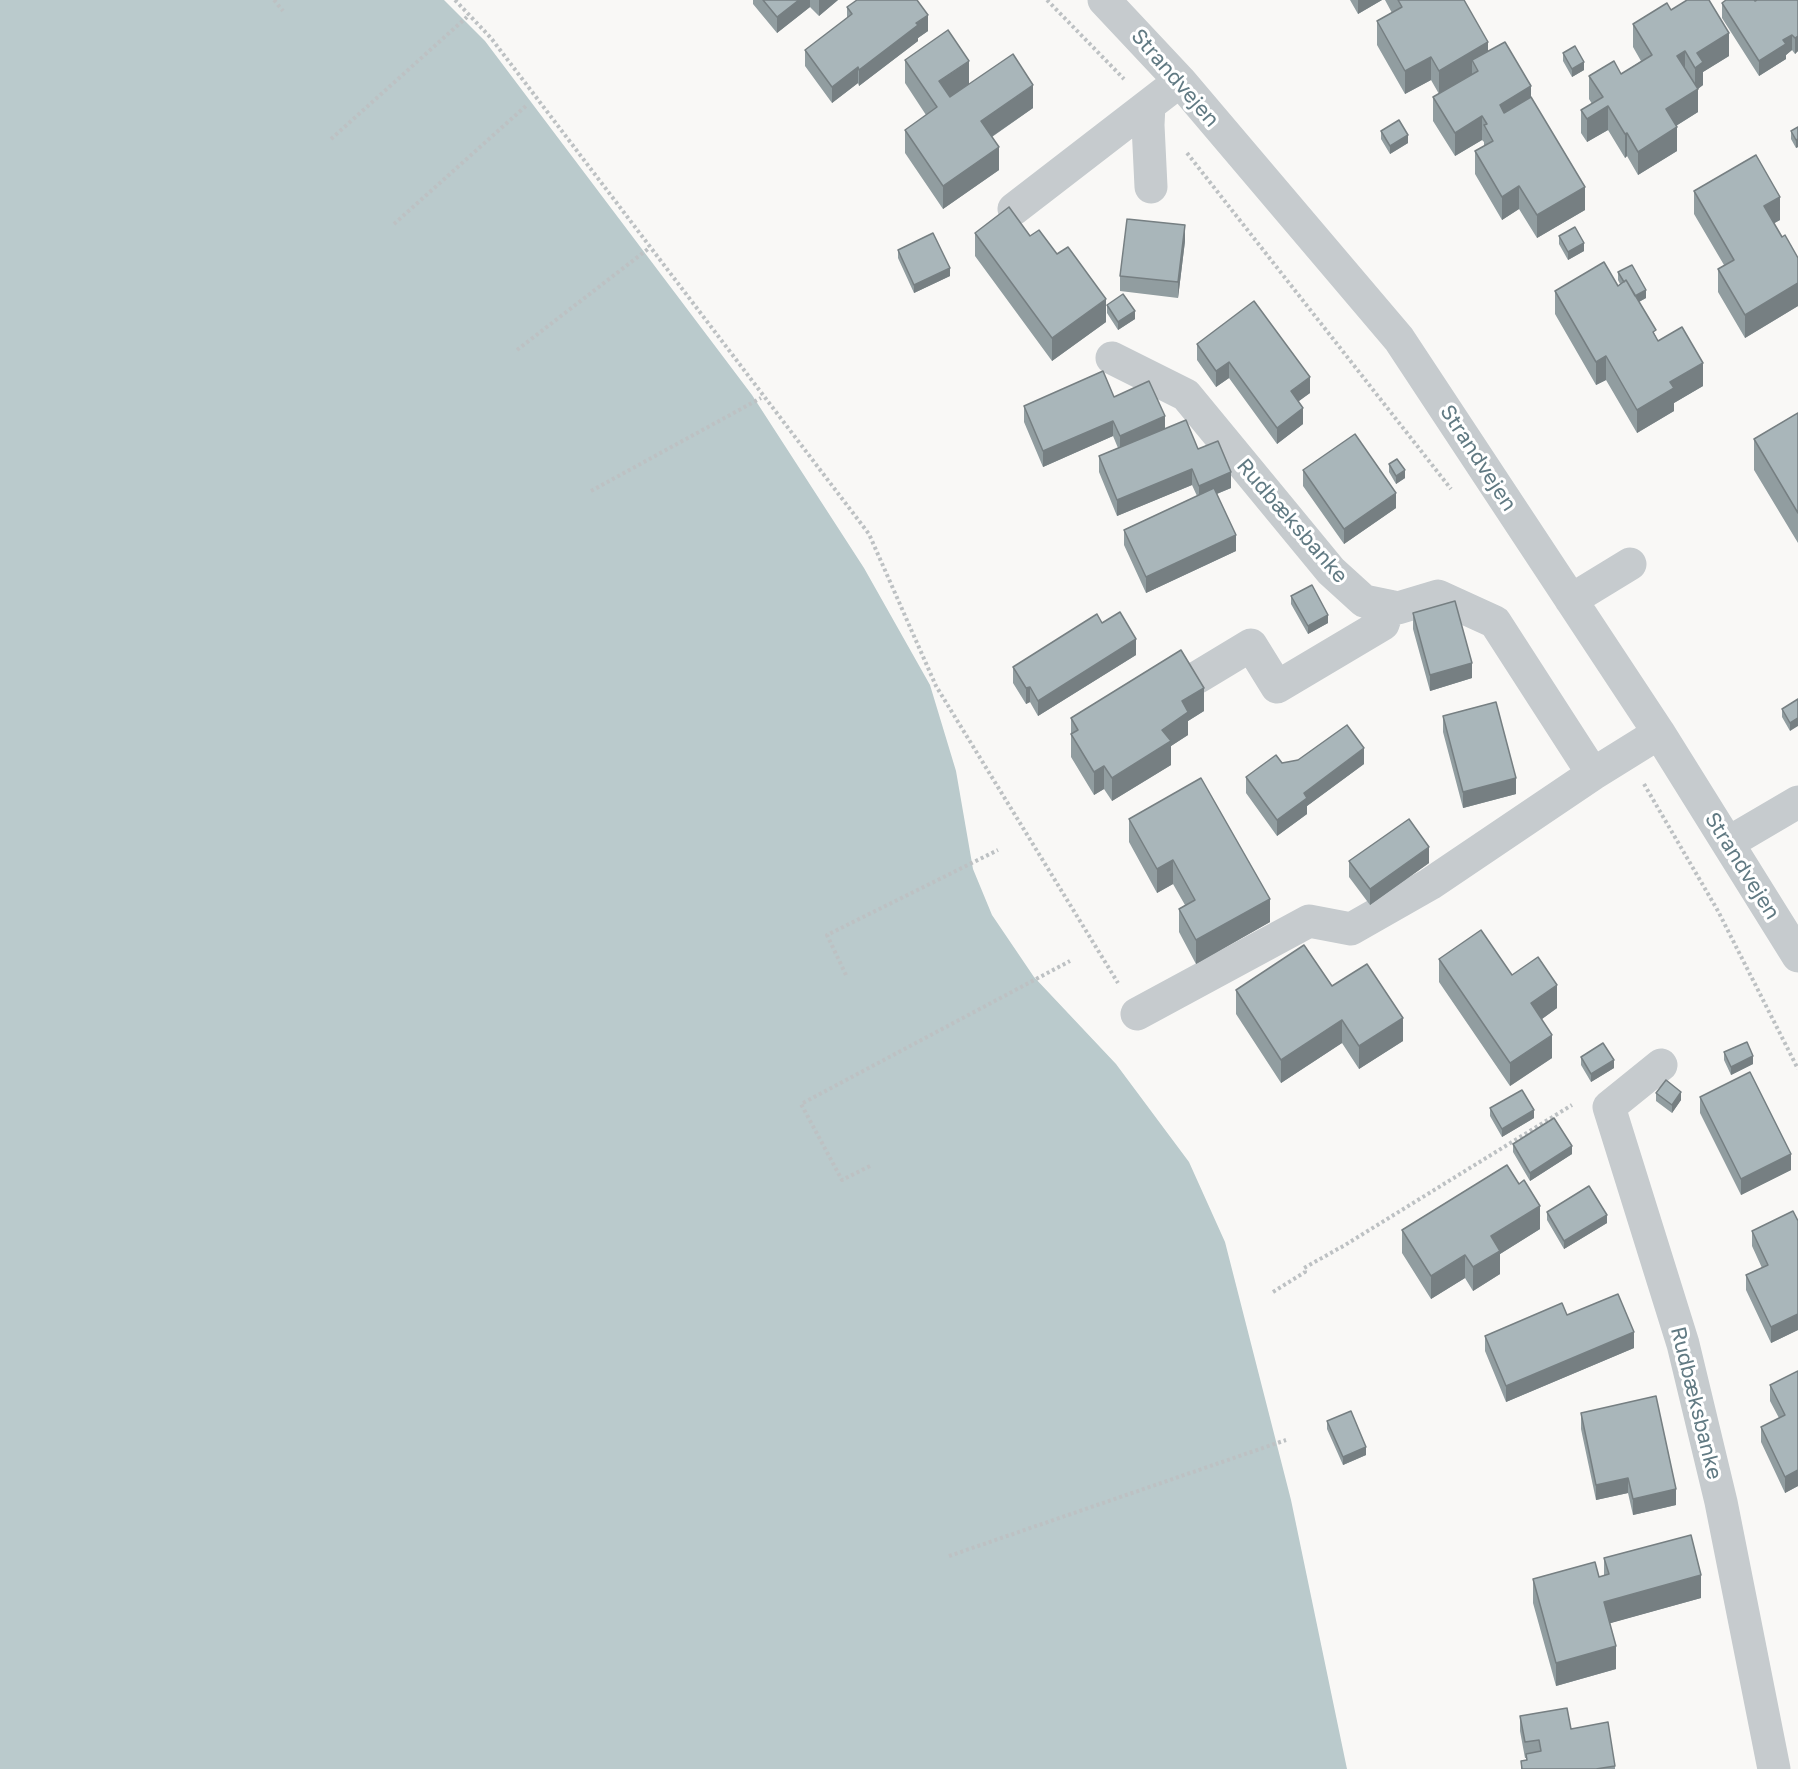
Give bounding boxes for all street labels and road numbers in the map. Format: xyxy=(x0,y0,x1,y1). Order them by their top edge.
street label: Strandvejen xyxy=(1126,24,1224,132)
street label: Strandvejen xyxy=(1434,400,1522,516)
street label: Rudbæksbanke xyxy=(1231,454,1353,588)
street label: Strandvejen xyxy=(1699,808,1785,924)
street label: Rudbæksbanke xyxy=(1665,1324,1727,1482)

